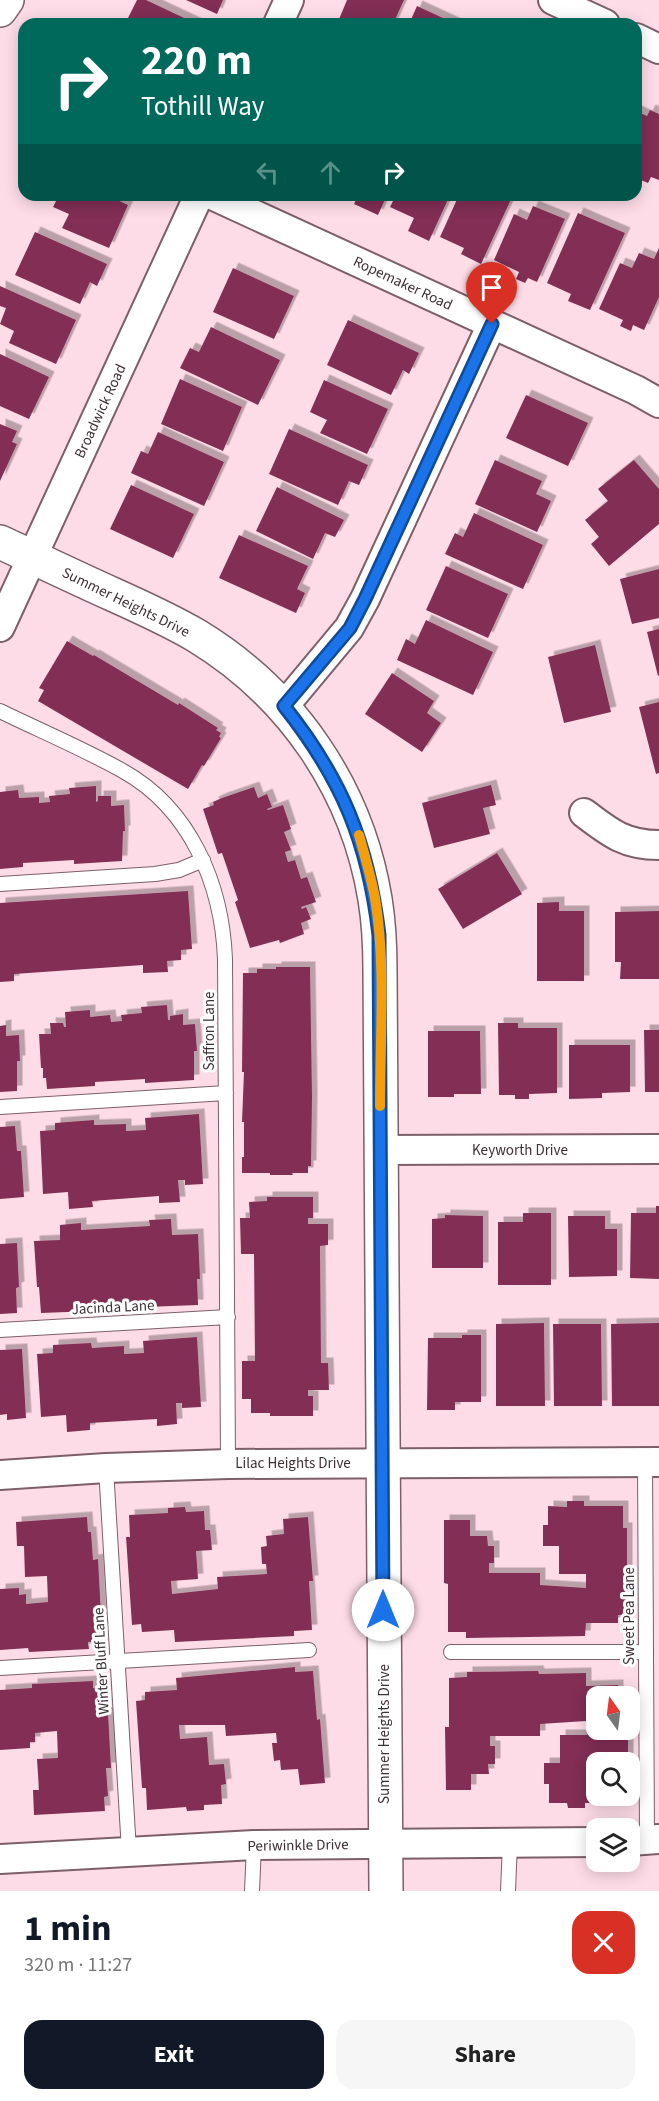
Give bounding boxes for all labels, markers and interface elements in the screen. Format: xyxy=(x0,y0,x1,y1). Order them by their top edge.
text: 220 m xyxy=(141,31,252,91)
icon: right xyxy=(42,42,120,120)
text: Tothill Way xyxy=(141,87,264,126)
icon: left xyxy=(251,156,284,189)
icon: ahead xyxy=(314,156,347,189)
icon: right xyxy=(377,156,410,189)
street label: Ropemaker Road xyxy=(350,251,456,316)
pin xyxy=(466,262,517,324)
icon: arrive xyxy=(475,271,508,304)
street label: Broadwick Road xyxy=(69,361,131,462)
street label: Summer Heights Drive xyxy=(58,562,193,643)
street label: Saffron Lane xyxy=(199,991,220,1071)
street label: Keyworth Drive xyxy=(472,1140,568,1161)
street label: Jacinda Lane xyxy=(71,1295,155,1320)
street label: Lilac Heights Drive xyxy=(235,1453,351,1474)
street label: Sweet Pea Lane xyxy=(619,1567,640,1665)
position arrow xyxy=(351,1578,415,1642)
street label: Winter Bluff Lane xyxy=(88,1607,115,1715)
street label: Summer Heights Drive xyxy=(374,1664,395,1804)
north arrow xyxy=(586,1686,640,1740)
map controls xyxy=(586,1686,640,1872)
button: search xyxy=(586,1752,640,1806)
button: layers xyxy=(586,1818,640,1872)
street label: Periwinkle Drive xyxy=(247,1834,349,1857)
text: 1 min xyxy=(24,1903,112,1954)
button: close xyxy=(572,1911,635,1974)
text: 320 m · 11:27 xyxy=(24,1951,132,1979)
button: Exit xyxy=(24,2020,324,2089)
button: Share xyxy=(336,2020,635,2089)

